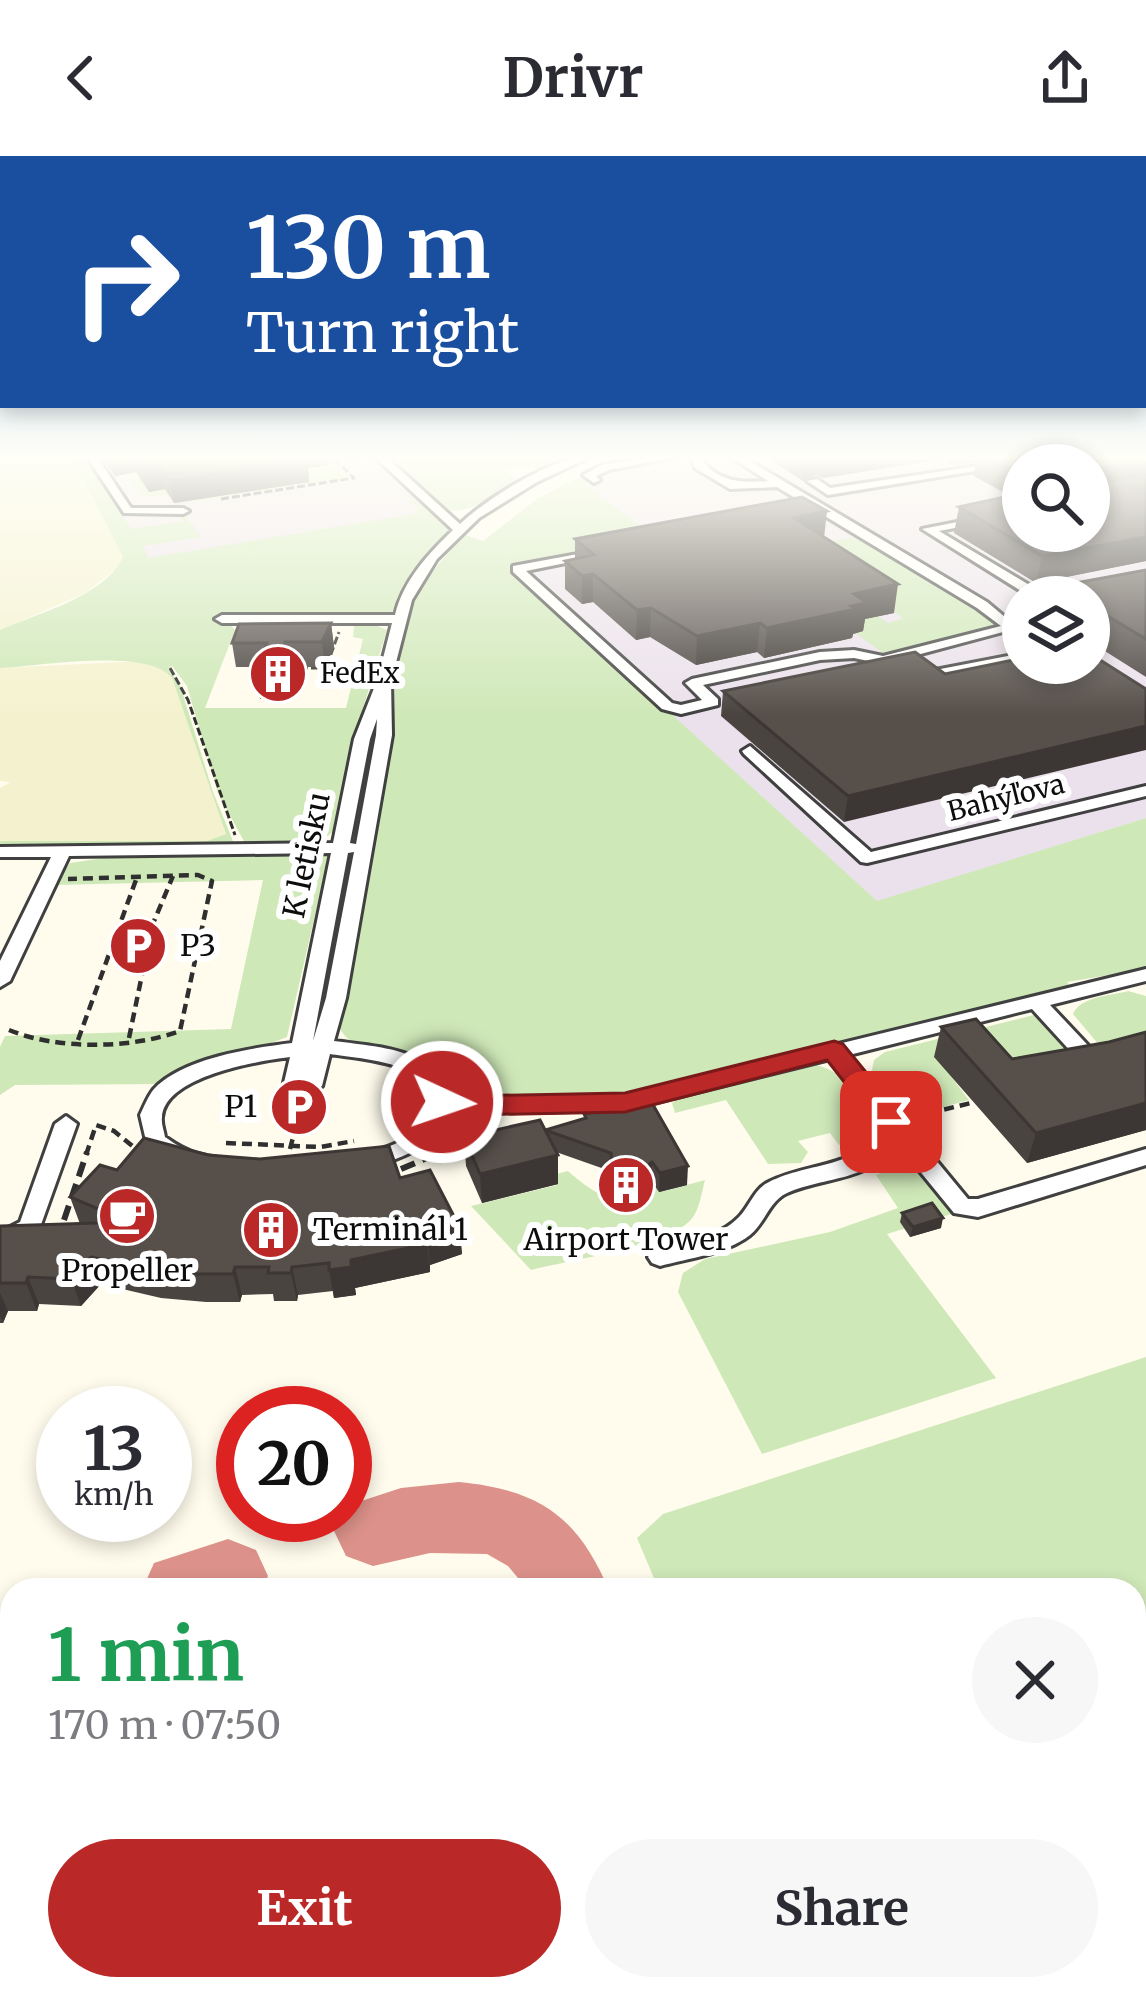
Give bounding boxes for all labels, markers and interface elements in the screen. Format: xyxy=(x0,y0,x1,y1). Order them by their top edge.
text: Drivr xyxy=(503,44,643,112)
icon: back xyxy=(48,45,114,111)
icon: share xyxy=(1032,45,1098,111)
text: 130 m xyxy=(246,195,490,301)
icon: right xyxy=(48,204,204,360)
text: Turn right xyxy=(246,299,519,367)
map controls xyxy=(1002,444,1110,684)
button: search xyxy=(1002,444,1110,552)
button: layers xyxy=(1002,576,1110,684)
building icon: FedEx xyxy=(247,643,309,705)
place label: FedEx xyxy=(320,656,400,690)
street label: Bahýľova xyxy=(944,766,1068,828)
street label: K letisku xyxy=(274,789,338,921)
parking icon: P3 xyxy=(107,915,169,977)
place label: P3 xyxy=(180,926,216,964)
position arrow xyxy=(379,1039,505,1165)
pin xyxy=(840,1071,942,1173)
parking icon: P1 xyxy=(268,1076,330,1138)
place label: P1 xyxy=(224,1087,257,1125)
icon: arrive xyxy=(858,1089,924,1155)
building icon: Airport Tower xyxy=(595,1154,657,1216)
cafe icon: Propeller xyxy=(96,1185,158,1247)
building icon: Terminál 1 xyxy=(240,1199,302,1261)
place label: Terminál 1 xyxy=(313,1210,468,1248)
place label: Airport Tower xyxy=(522,1220,729,1258)
place label: Propeller xyxy=(61,1251,193,1289)
speed limit sign: 20 xyxy=(216,1386,372,1542)
text: 13 xyxy=(84,1411,144,1486)
text: km/h xyxy=(74,1475,154,1513)
text: 1 min xyxy=(48,1610,244,1701)
button: close xyxy=(972,1617,1098,1743)
text: 170 m · 07:50 xyxy=(48,1701,281,1750)
button: Exit xyxy=(48,1839,561,1977)
button: Share xyxy=(585,1839,1098,1977)

